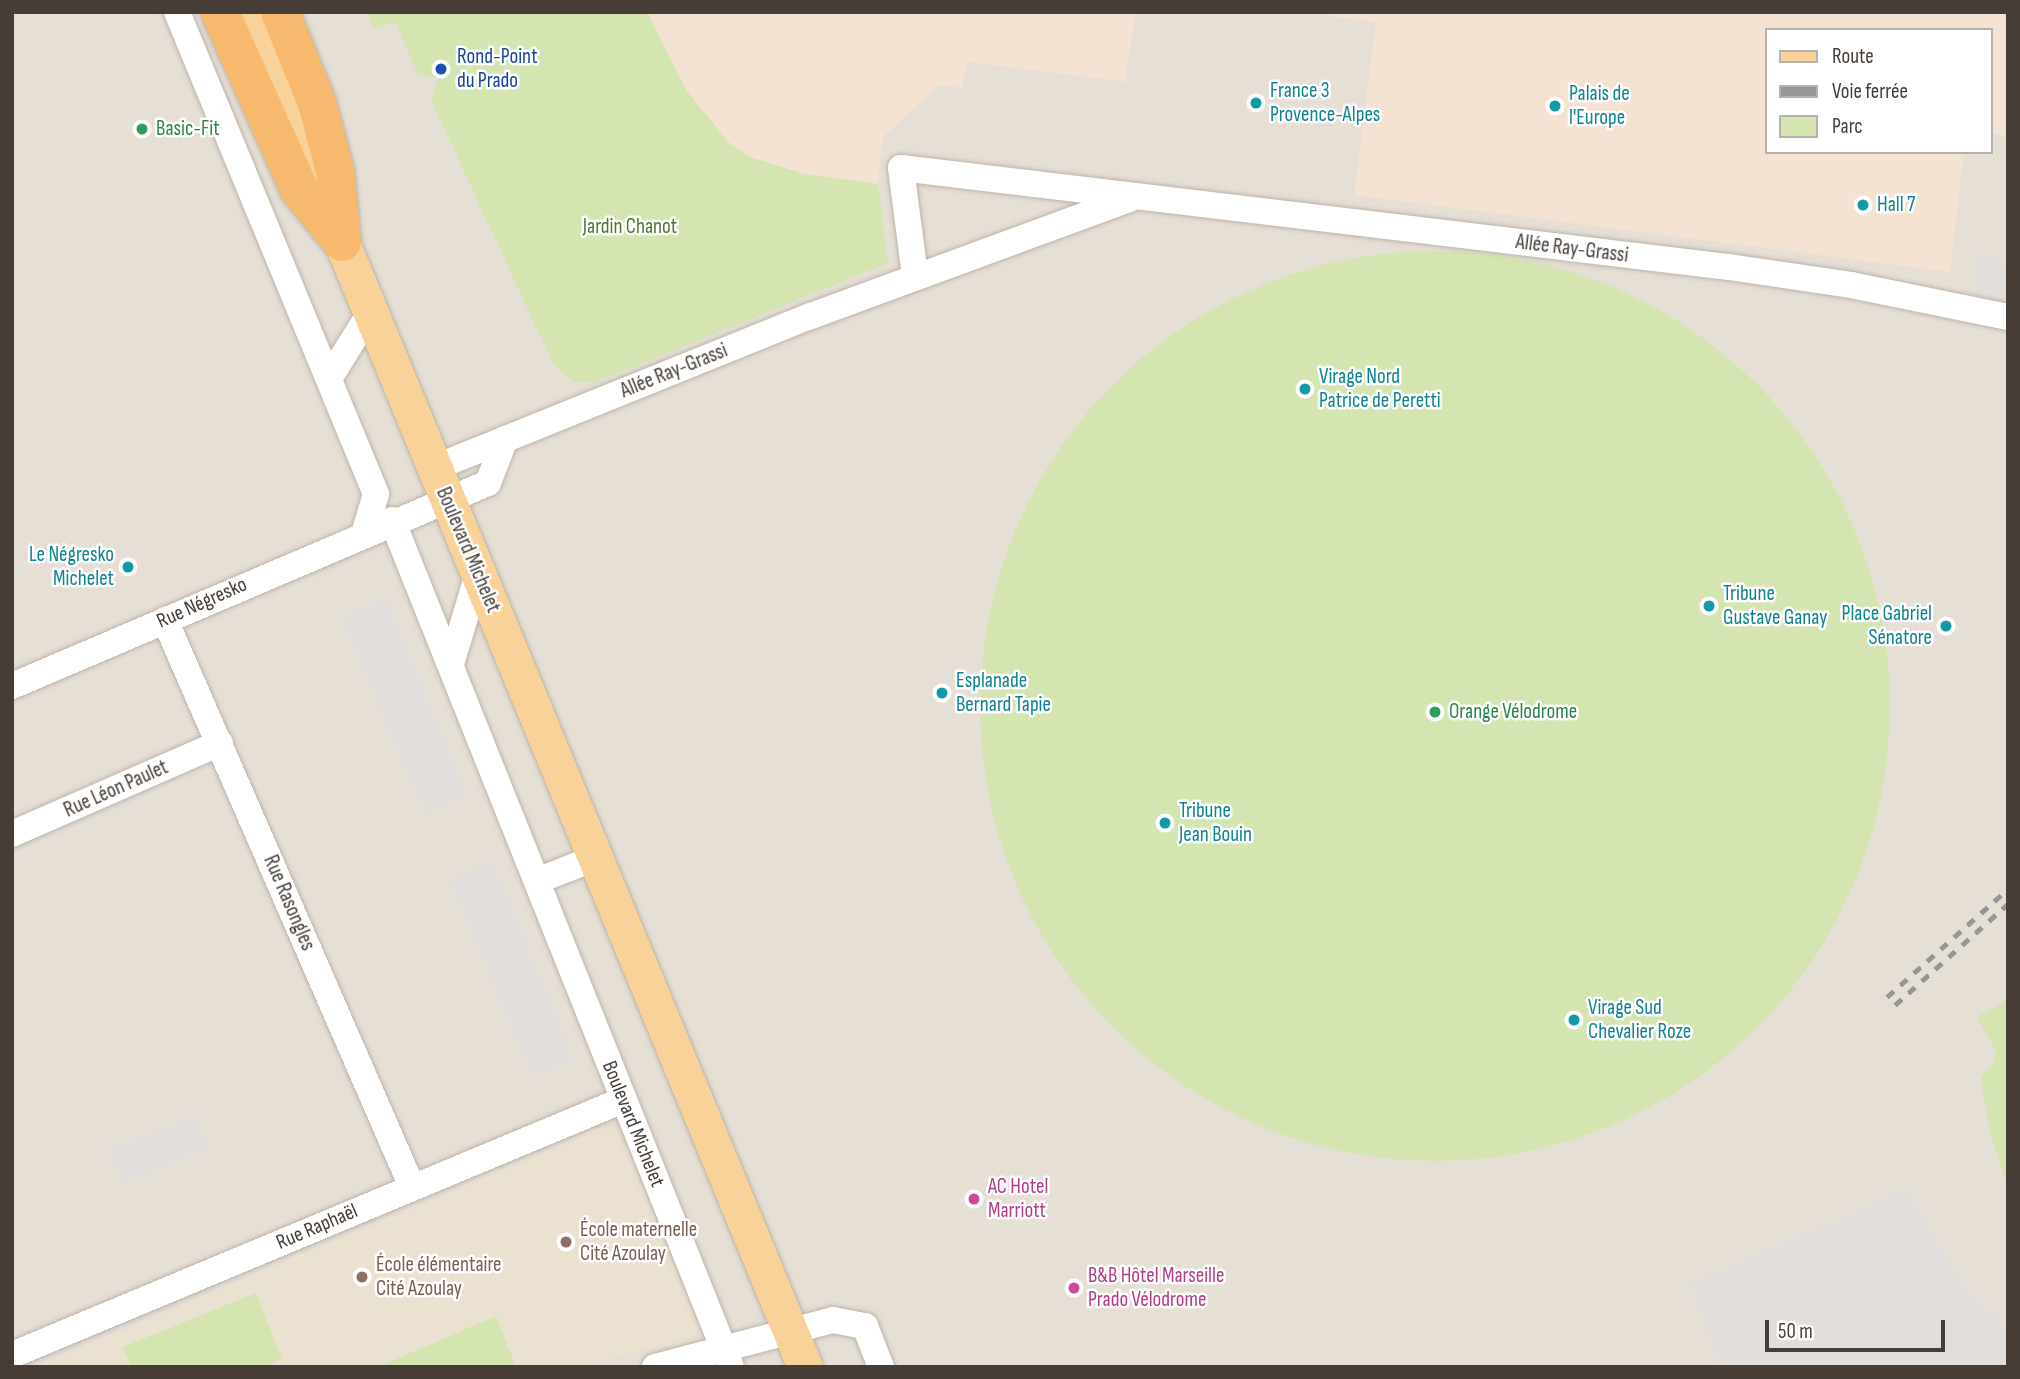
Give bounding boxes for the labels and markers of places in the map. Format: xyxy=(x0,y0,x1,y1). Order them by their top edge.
place label: Rond-Point du Prado xyxy=(457,44,538,94)
marker: Rond-Point du Prado xyxy=(431,59,451,79)
place label: France 3 Provence-Alpes xyxy=(1270,78,1380,128)
place label: Palais de l'Europe xyxy=(1569,81,1630,131)
marker: France 3 Provence-Alpes xyxy=(1248,95,1264,111)
marker: Palais de l'Europe xyxy=(1547,98,1563,114)
place label: Basic-Fit xyxy=(156,116,220,142)
marker: Basic-Fit xyxy=(134,121,150,137)
place label: Hall 7 xyxy=(1877,192,1915,218)
marker: Hall 7 xyxy=(1855,197,1871,213)
place label: Virage Nord Patrice de Peretti xyxy=(1319,364,1441,414)
marker: Virage Nord Patrice de Peretti xyxy=(1297,381,1313,397)
place label: Le Négresko Michelet xyxy=(29,542,114,592)
marker: Le Négresko Michelet xyxy=(120,559,136,575)
place label: Tribune Gustave Ganay xyxy=(1723,581,1827,631)
marker: Tribune Gustave Ganay xyxy=(1701,598,1717,614)
place label: Place Gabriel Sénatore xyxy=(1842,601,1932,651)
marker: Place Gabriel Sénatore xyxy=(1938,618,1954,634)
place label: Esplanade Bernard Tapie xyxy=(956,668,1051,718)
marker: Esplanade Bernard Tapie xyxy=(934,685,950,701)
place label: Orange Vélodrome xyxy=(1449,699,1577,725)
marker: Orange Vélodrome xyxy=(1427,704,1443,720)
place label: Tribune Jean Bouin xyxy=(1179,798,1252,848)
marker: Tribune Jean Bouin xyxy=(1157,815,1173,831)
place label: Virage Sud Chevalier Roze xyxy=(1588,995,1691,1045)
marker: Virage Sud Chevalier Roze xyxy=(1566,1012,1582,1028)
place label: AC Hotel Marriott xyxy=(988,1174,1048,1224)
marker: AC Hotel Marriott xyxy=(966,1191,982,1207)
place label: École maternelle Cité Azoulay xyxy=(580,1217,697,1267)
marker: École maternelle Cité Azoulay xyxy=(558,1234,574,1250)
place label: École élémentaire Cité Azoulay xyxy=(376,1252,502,1302)
place label: B&B Hôtel Marseille Prado Vélodrome xyxy=(1088,1263,1224,1313)
marker: École élémentaire Cité Azoulay xyxy=(354,1269,370,1285)
marker: B&B Hôtel Marseille Prado Vélodrome xyxy=(1066,1280,1082,1296)

